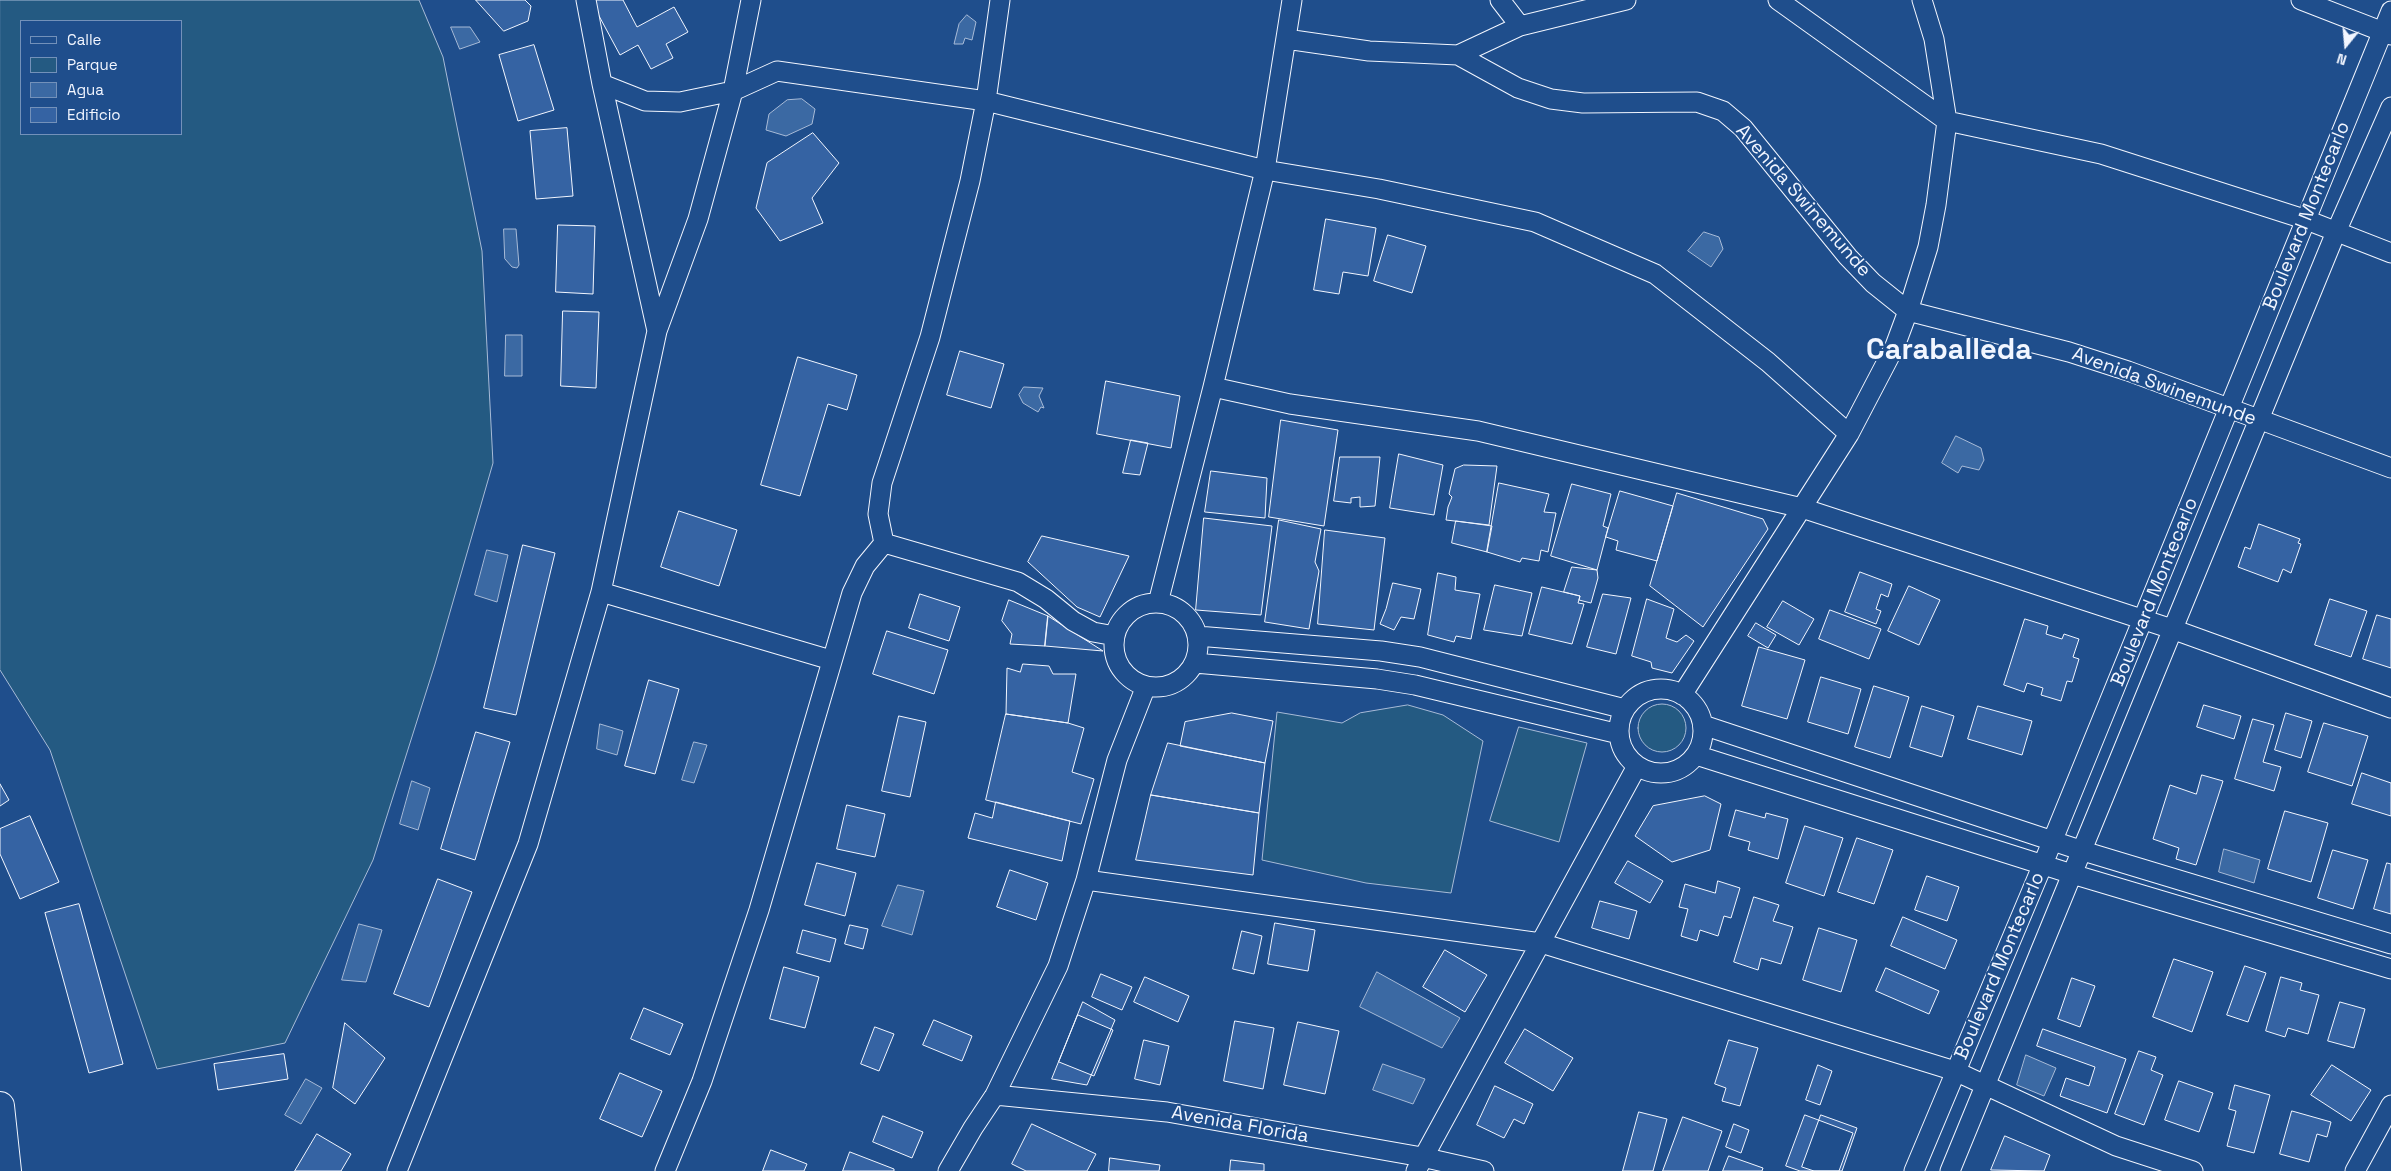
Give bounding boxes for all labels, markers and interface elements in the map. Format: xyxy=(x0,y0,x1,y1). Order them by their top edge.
legend xyxy=(20,20,182,135)
north arrow xyxy=(2321,20,2371,70)
text: Calle xyxy=(67,30,102,49)
text: N xyxy=(2335,49,2349,69)
text: Parque xyxy=(67,55,118,74)
text: Agua xyxy=(67,80,104,99)
text: Edificio xyxy=(67,105,121,124)
street label: Boulevard Montecarlo xyxy=(2259,118,2355,314)
street label: Avenida Swinemunde xyxy=(1731,120,1875,282)
district label: Caraballeda xyxy=(1866,334,2032,368)
street label: Avenida Swinemunde xyxy=(2069,343,2259,431)
street label: Boulevard Montecarlo xyxy=(2107,494,2203,690)
street label: Boulevard Montecarlo xyxy=(1950,869,2050,1063)
street label: Avenida Florida xyxy=(1170,1102,1310,1148)

